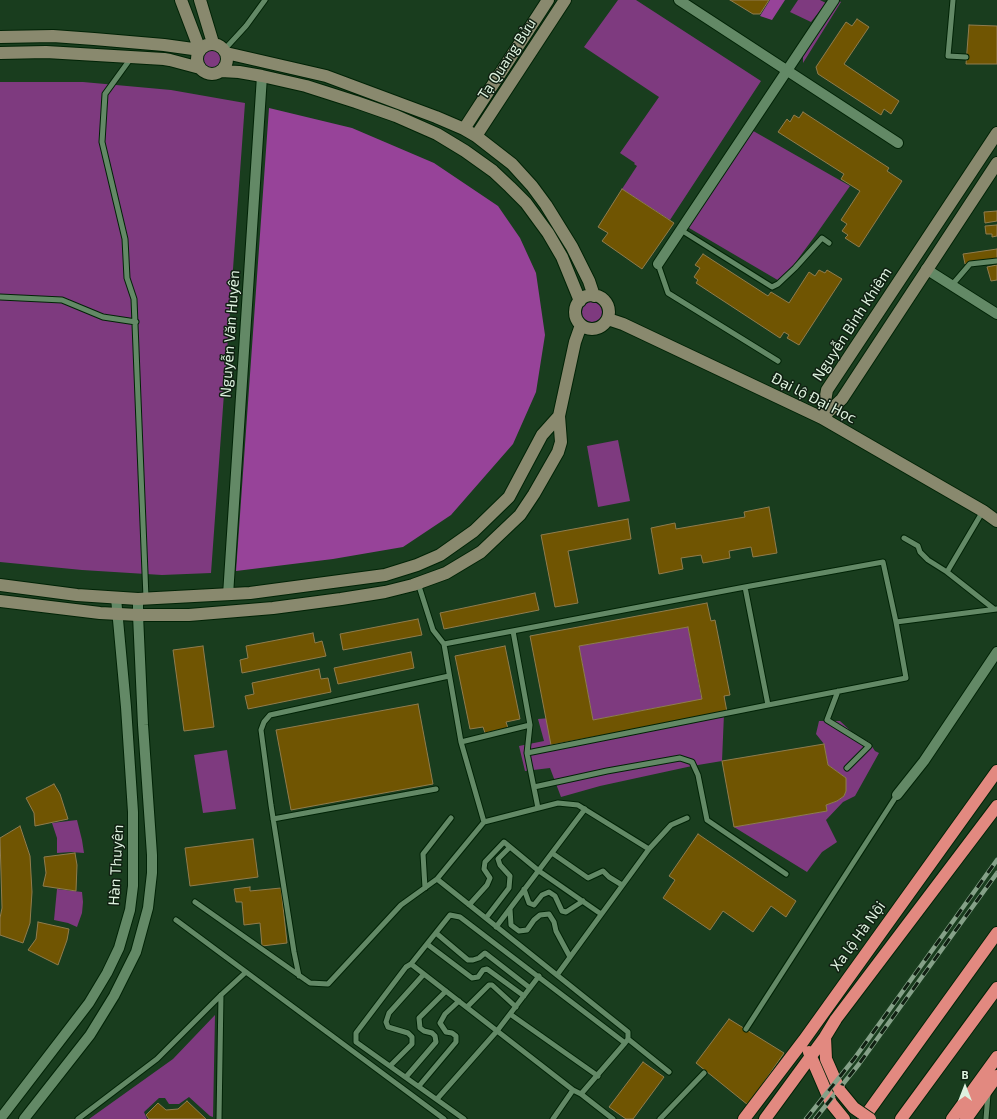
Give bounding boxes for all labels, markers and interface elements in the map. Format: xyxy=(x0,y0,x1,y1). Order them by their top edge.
street label: Tạ Quang Bửu xyxy=(474,15,540,103)
street label: Nguyễn Bỉnh Khiêm xyxy=(809,264,895,384)
street label: Nguyễn Văn Huyên xyxy=(217,270,243,398)
street label: Đại lộ Đại Học xyxy=(769,369,859,427)
street label: Hàn Thuyên xyxy=(105,824,127,906)
street label: Xa lộ Hà Nội xyxy=(827,898,889,974)
north arrow xyxy=(945,1067,985,1107)
text: B xyxy=(961,1068,969,1081)

